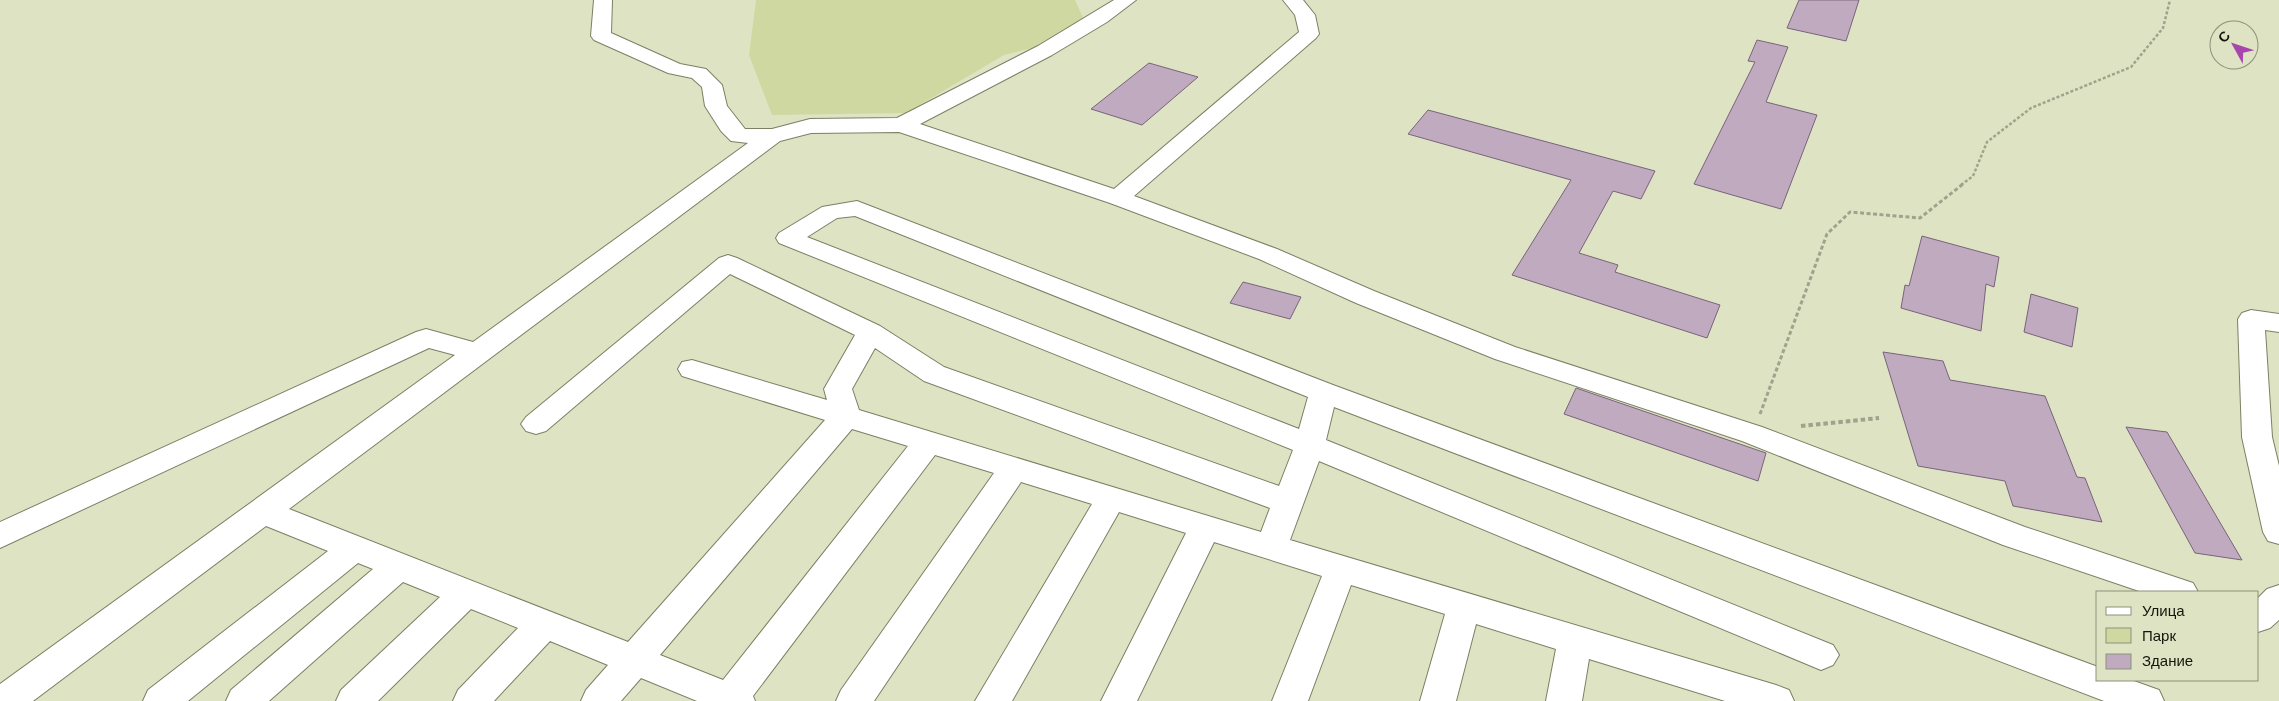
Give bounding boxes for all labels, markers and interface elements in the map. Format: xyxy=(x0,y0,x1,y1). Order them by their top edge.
north arrow xyxy=(2209,20,2259,70)
text: С xyxy=(2214,27,2233,46)
legend xyxy=(2096,591,2259,681)
text: Улица xyxy=(2142,601,2185,619)
text: Парк xyxy=(2142,626,2176,644)
text: Здание xyxy=(2142,651,2193,669)

